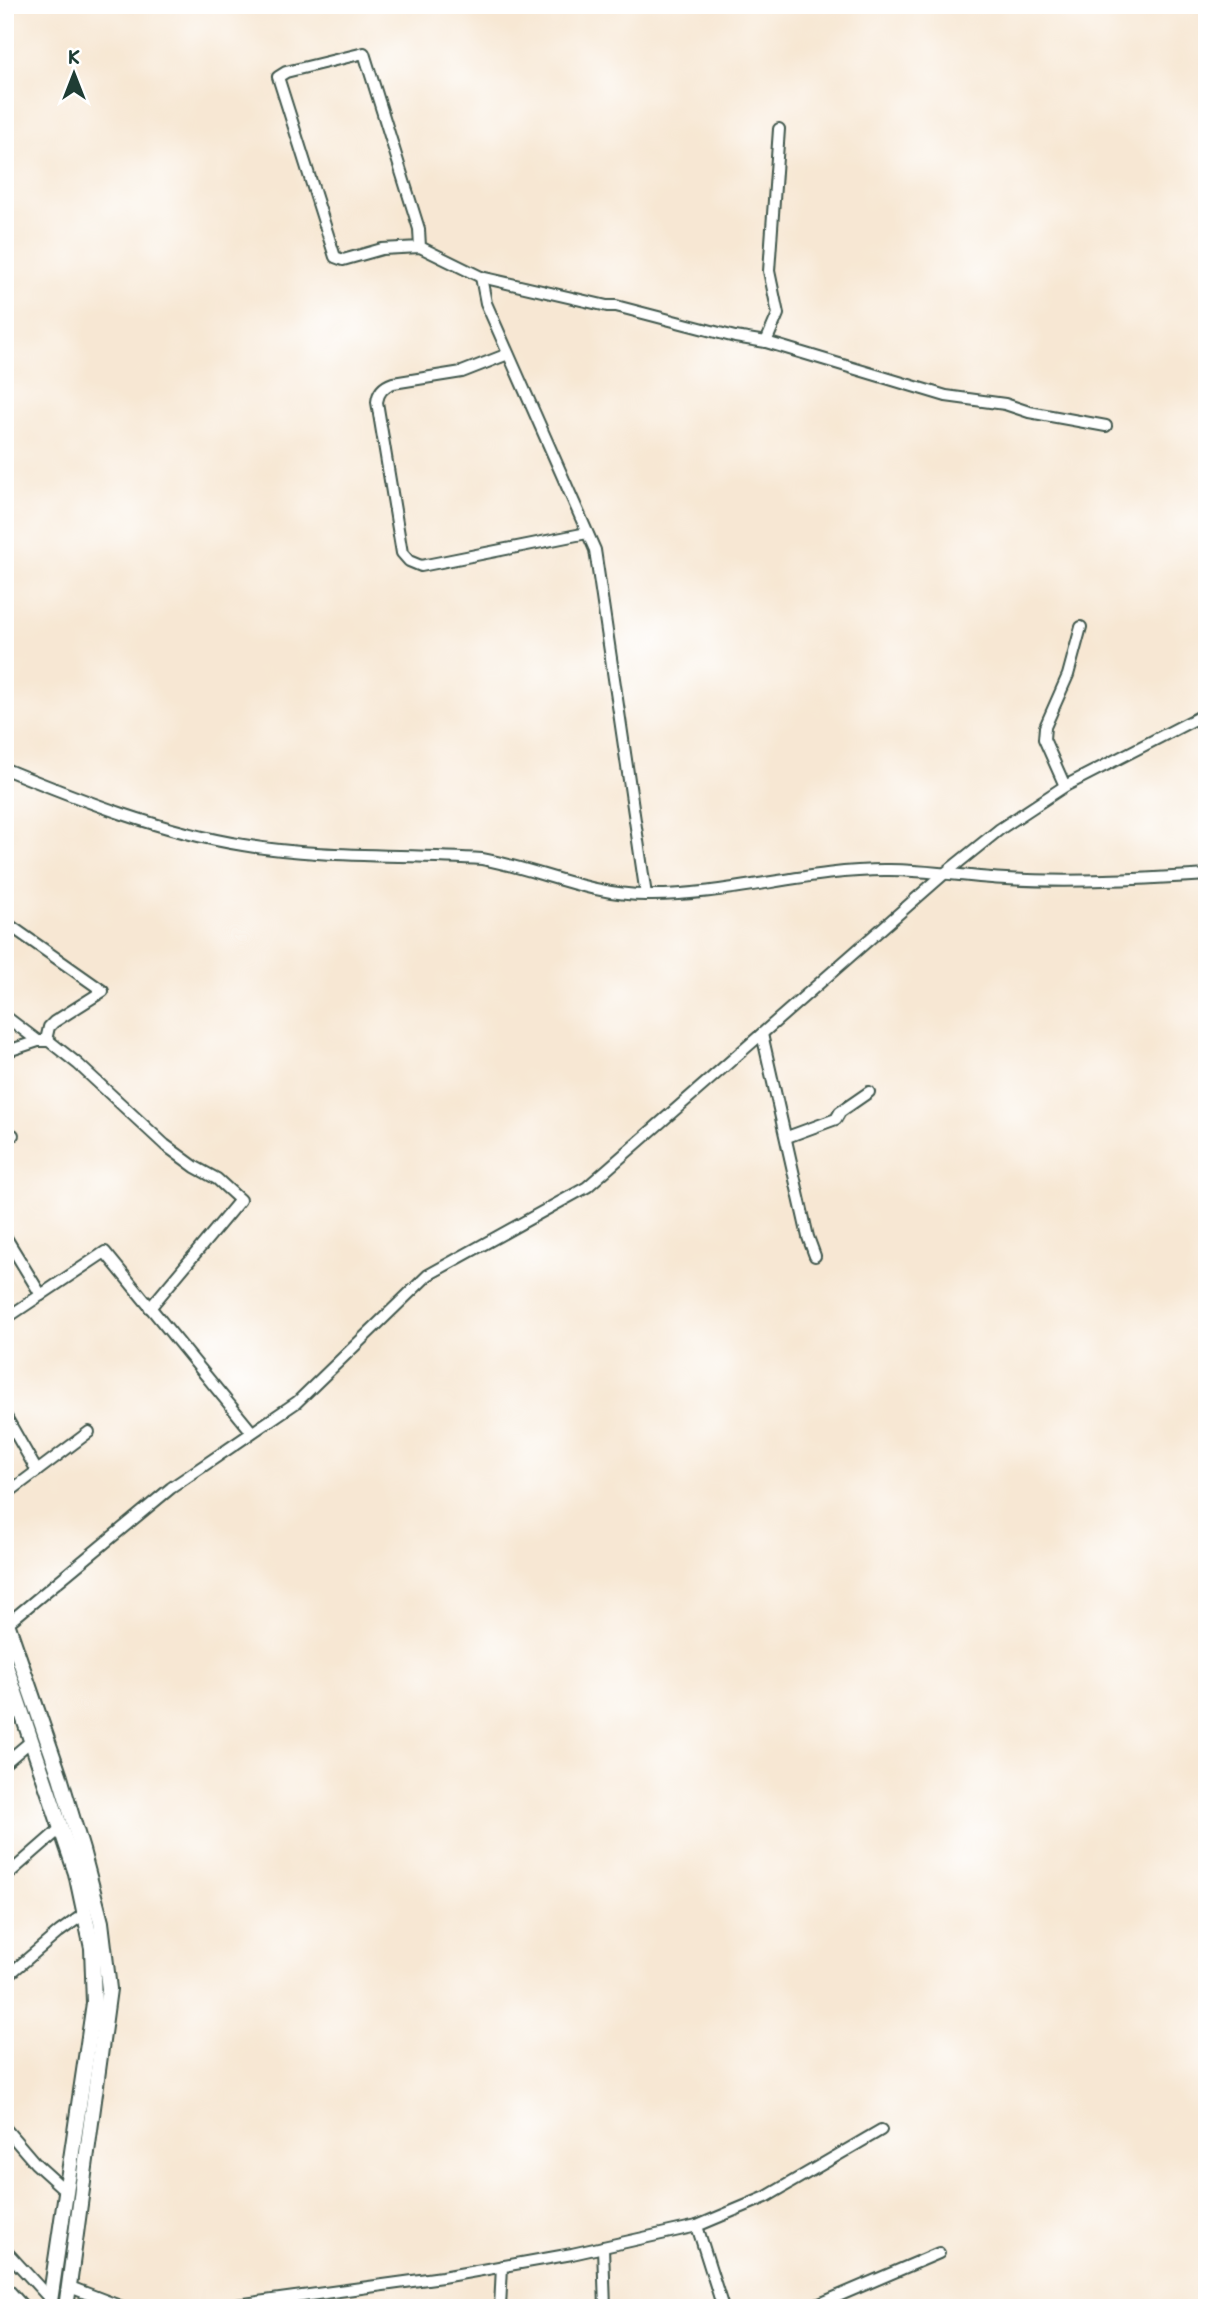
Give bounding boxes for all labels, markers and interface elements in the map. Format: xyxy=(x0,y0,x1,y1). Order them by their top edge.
north arrow xyxy=(38,38,108,108)
text: K xyxy=(68,44,80,69)

